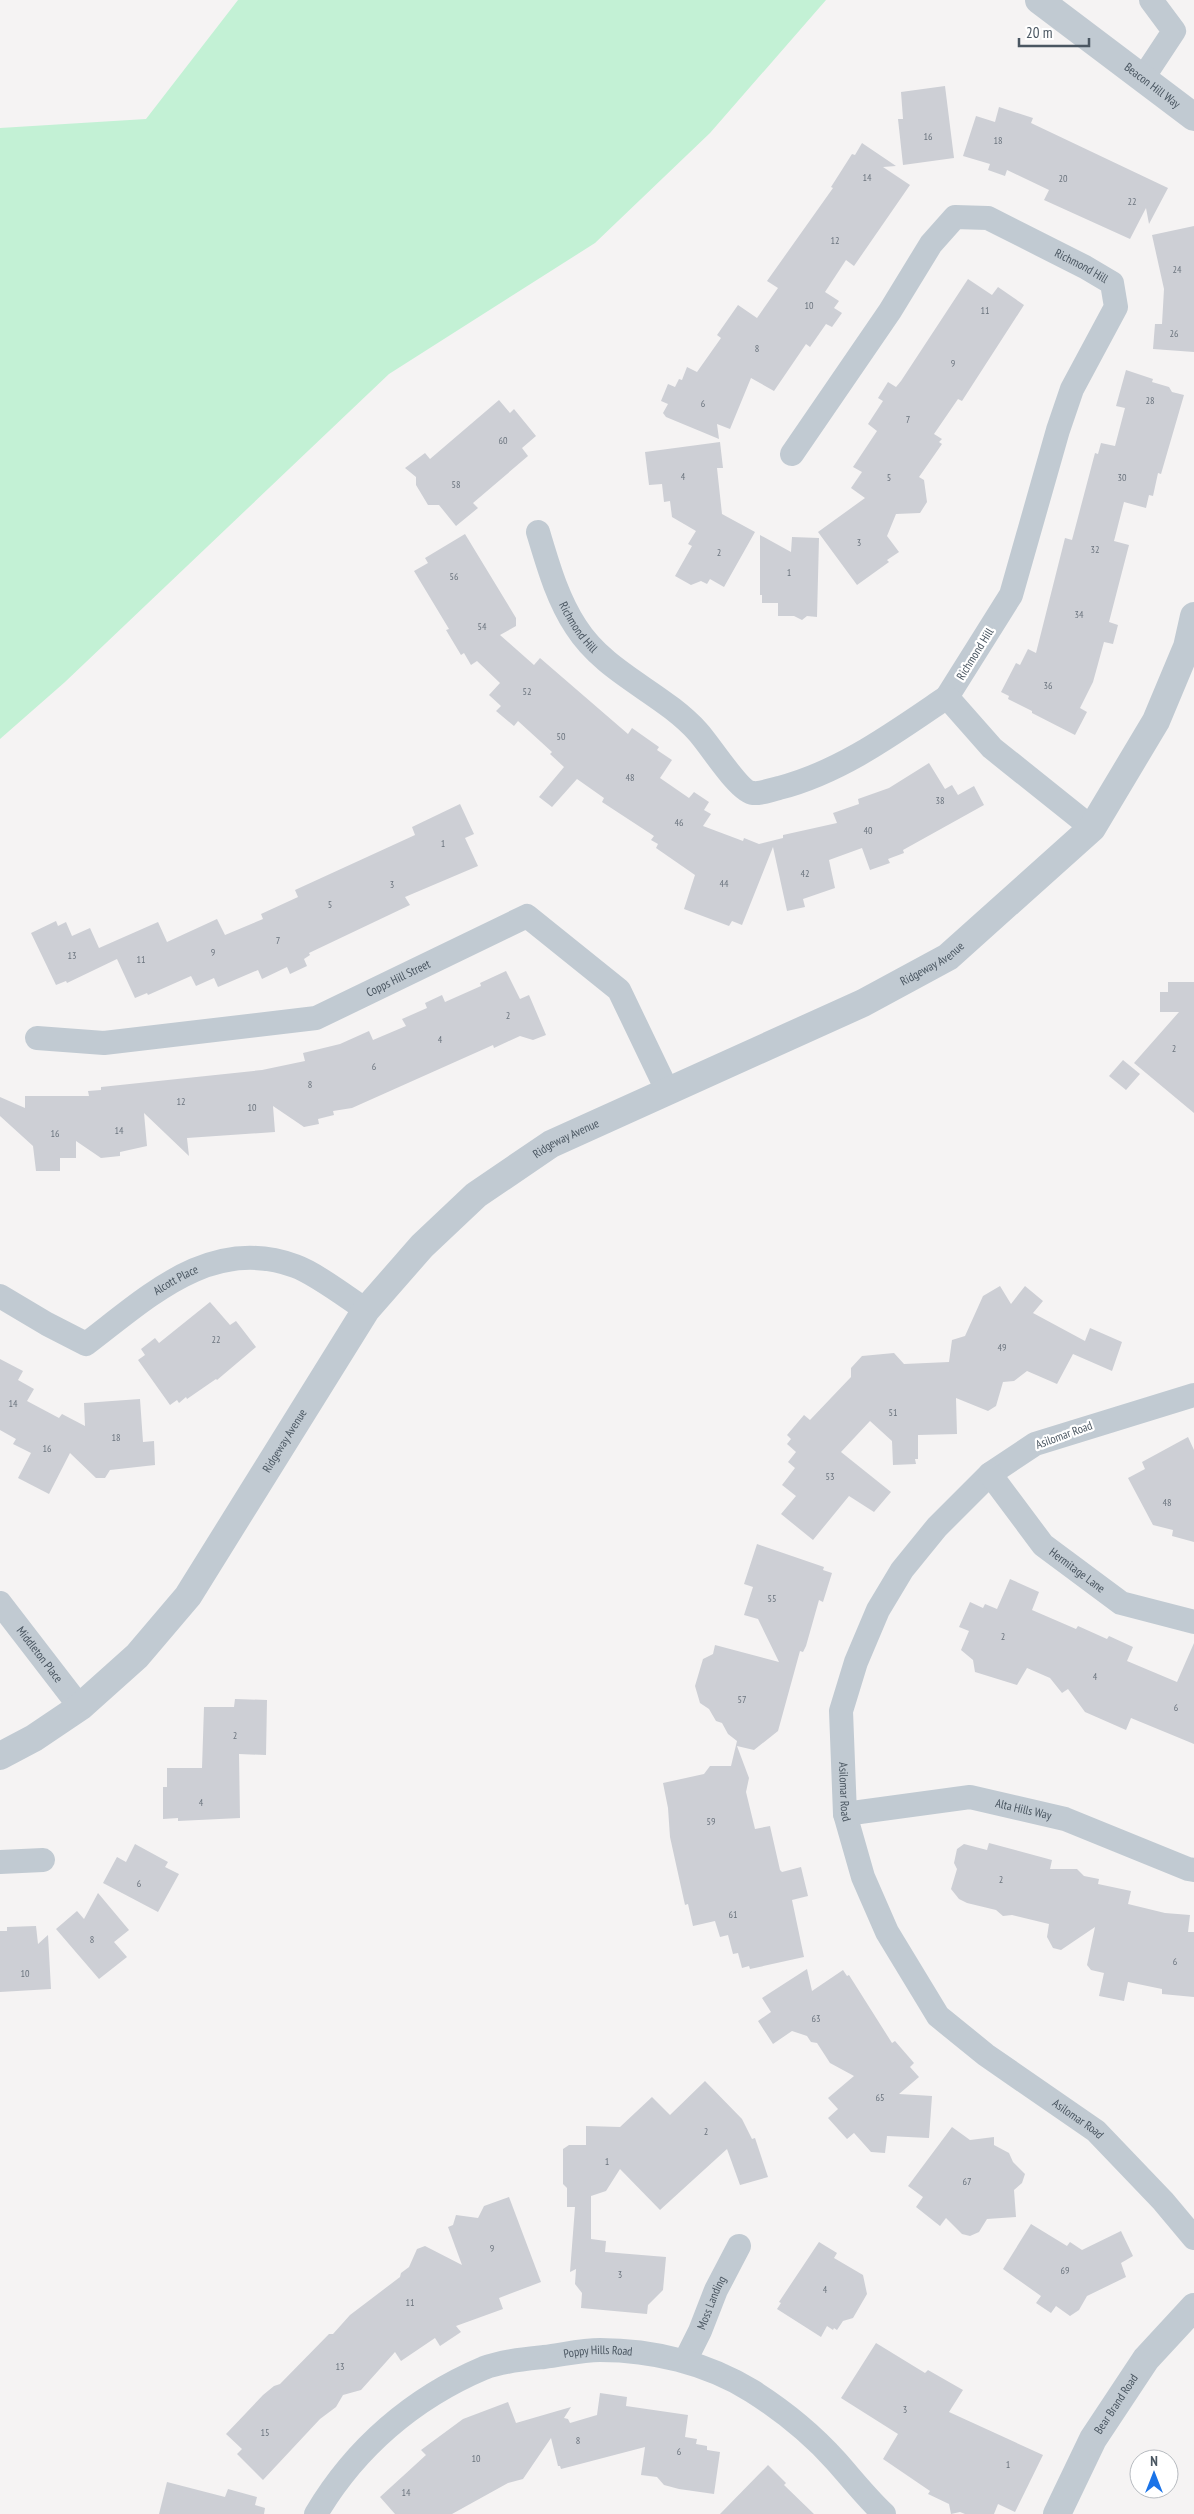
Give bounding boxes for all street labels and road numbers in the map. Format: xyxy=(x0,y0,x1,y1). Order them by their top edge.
street label: Beacon Hill Way xyxy=(1122,59,1184,111)
street label: Richmond Hill xyxy=(1052,245,1111,286)
street label: Richmond Hill xyxy=(556,599,601,656)
street label: Richmond Hill xyxy=(953,625,997,683)
street label: Ridgeway Avenue xyxy=(897,938,967,989)
street label: Copps Hill Street xyxy=(363,956,433,1000)
street label: Ridgeway Avenue xyxy=(530,1115,601,1161)
street label: Alcott Place xyxy=(150,1261,200,1298)
street label: Ridgeway Avenue xyxy=(259,1406,310,1475)
street label: Asilomar Road xyxy=(1033,1417,1094,1452)
street label: Hermitage Lane xyxy=(1046,1544,1108,1596)
street label: Middleton Place xyxy=(14,1623,66,1685)
street label: Asilomar Road xyxy=(836,1762,855,1823)
street label: Alta Hills Way xyxy=(994,1795,1054,1823)
street label: Asilomar Road xyxy=(1050,2095,1107,2142)
street label: Moss Landing xyxy=(693,2273,729,2332)
street label: Poppy Hills Road xyxy=(562,2342,633,2361)
street label: Bear Brand Road xyxy=(1090,2371,1141,2437)

